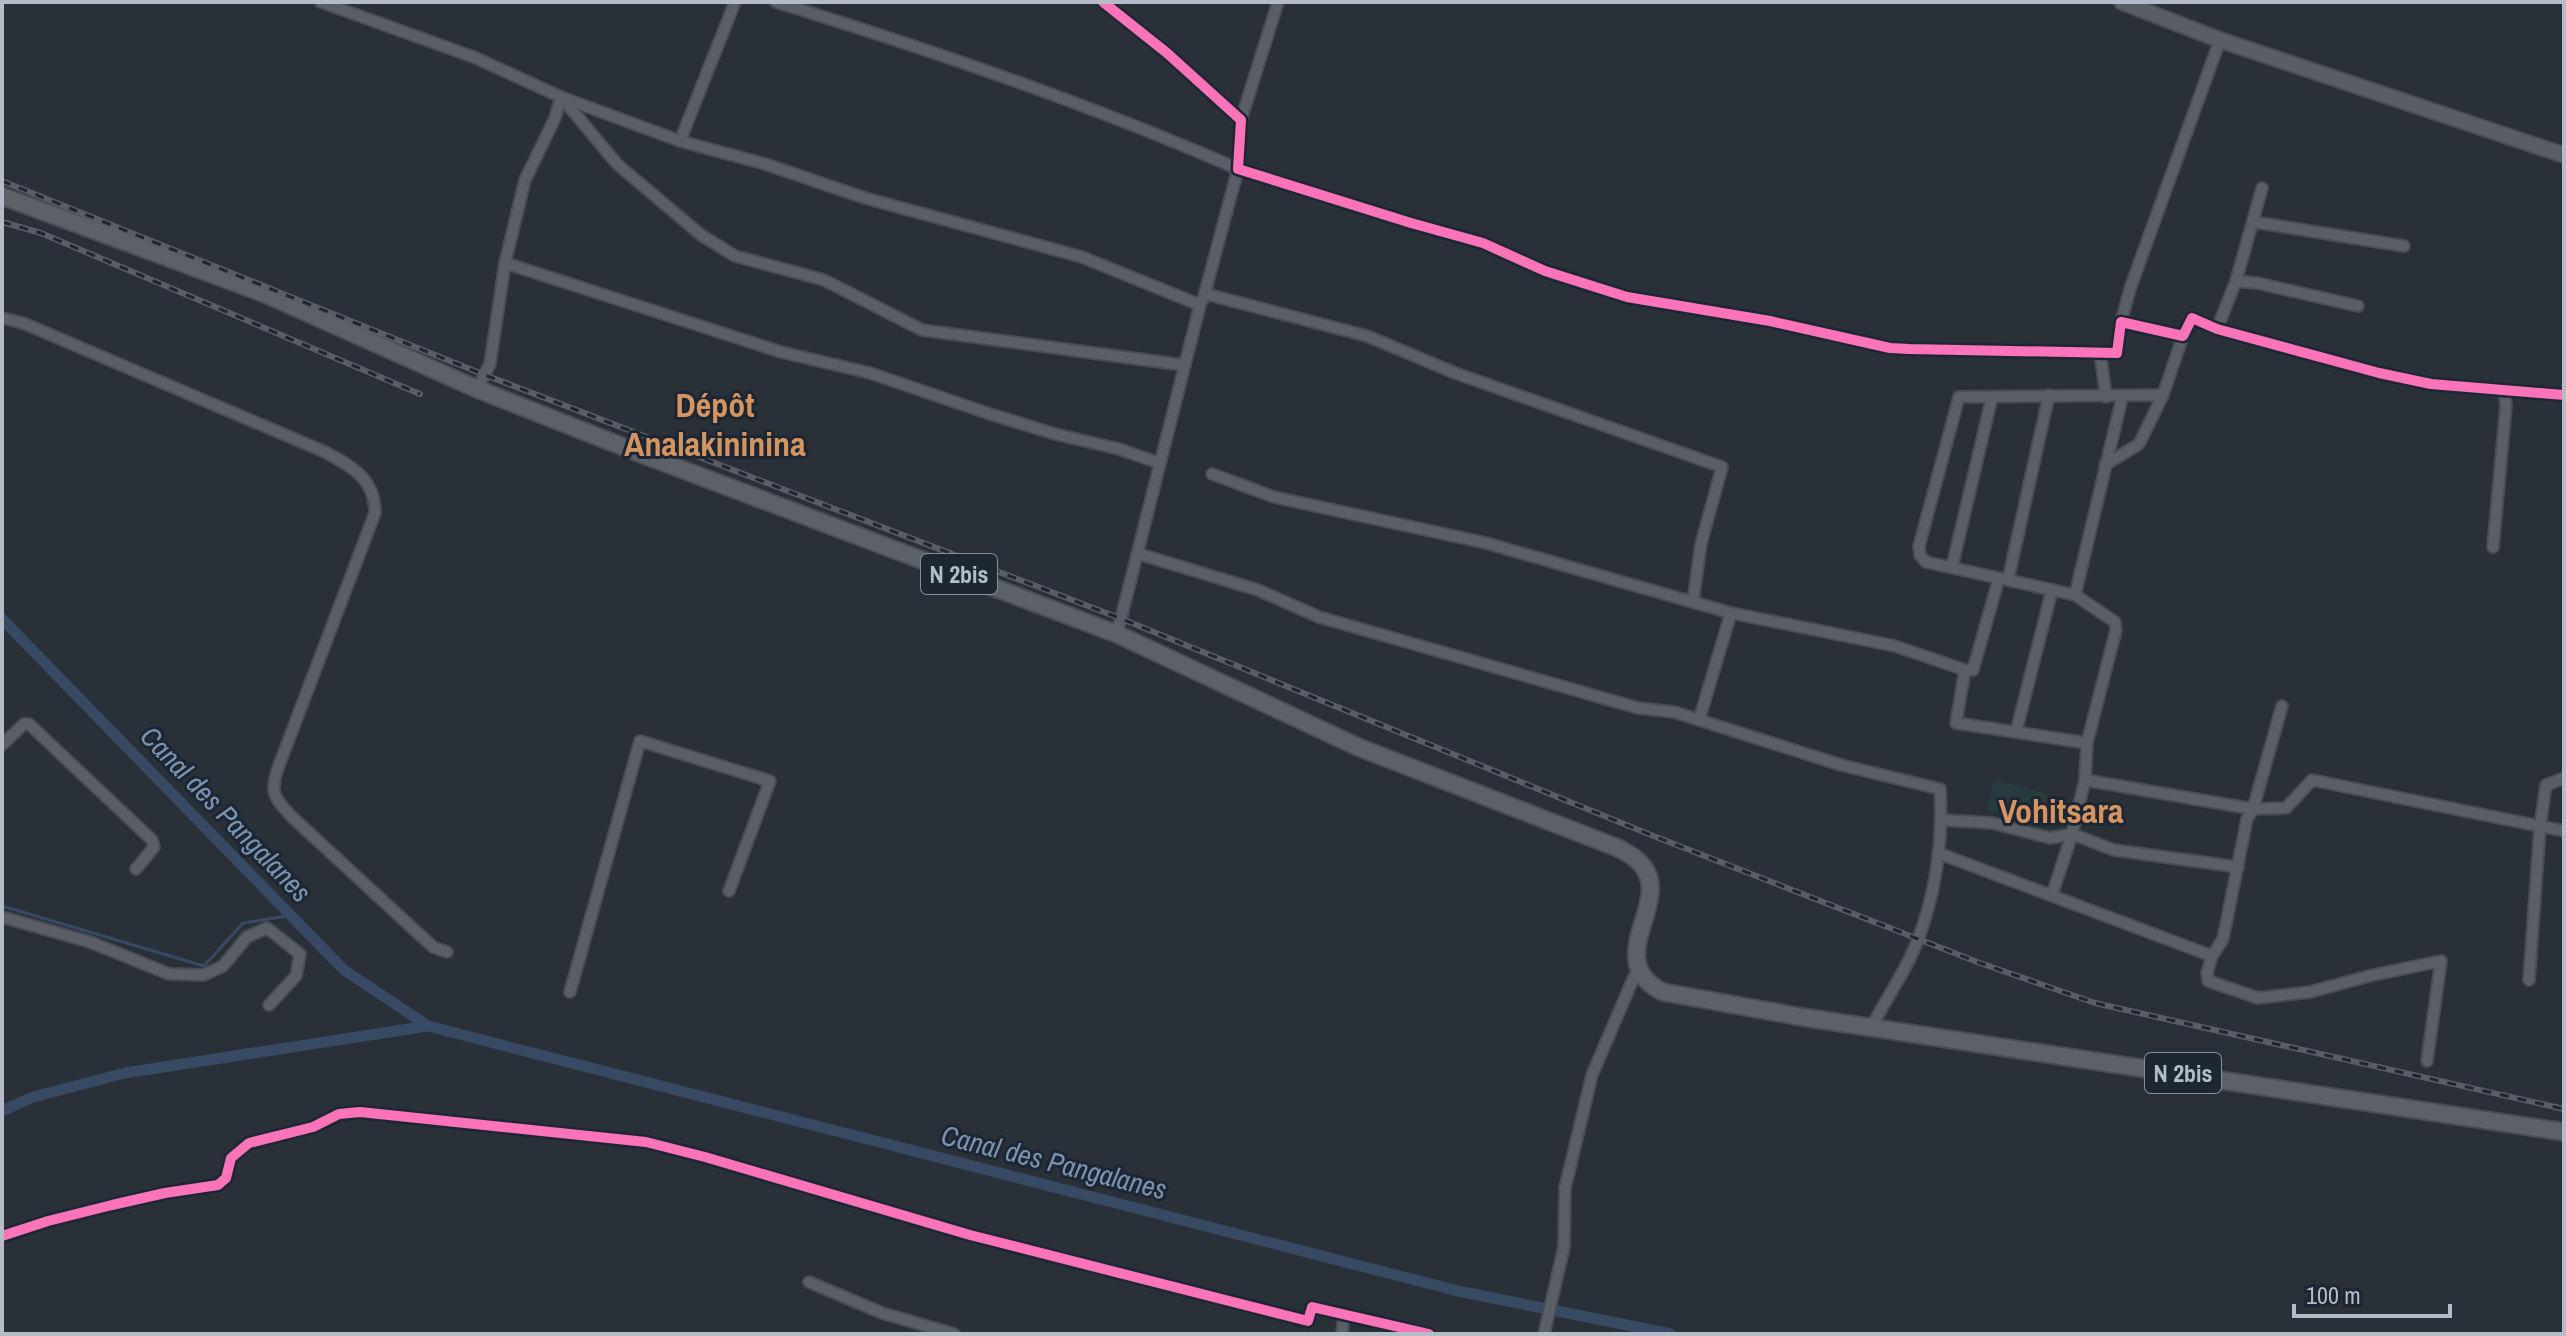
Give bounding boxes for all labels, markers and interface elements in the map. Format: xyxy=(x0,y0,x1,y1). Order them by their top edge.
district label: Dépôt Analakininina xyxy=(624,382,806,467)
road number: N 2bis xyxy=(921,554,997,594)
water label: Canal des Pangalanes xyxy=(132,718,320,910)
district label: Vohitsara xyxy=(1998,788,2124,834)
road number: N 2bis xyxy=(2145,1053,2221,1093)
water label: Canal des Pangalanes xyxy=(937,1116,1171,1208)
scale bar xyxy=(2294,1268,2450,1318)
text: 100 m xyxy=(2306,1279,2361,1311)

